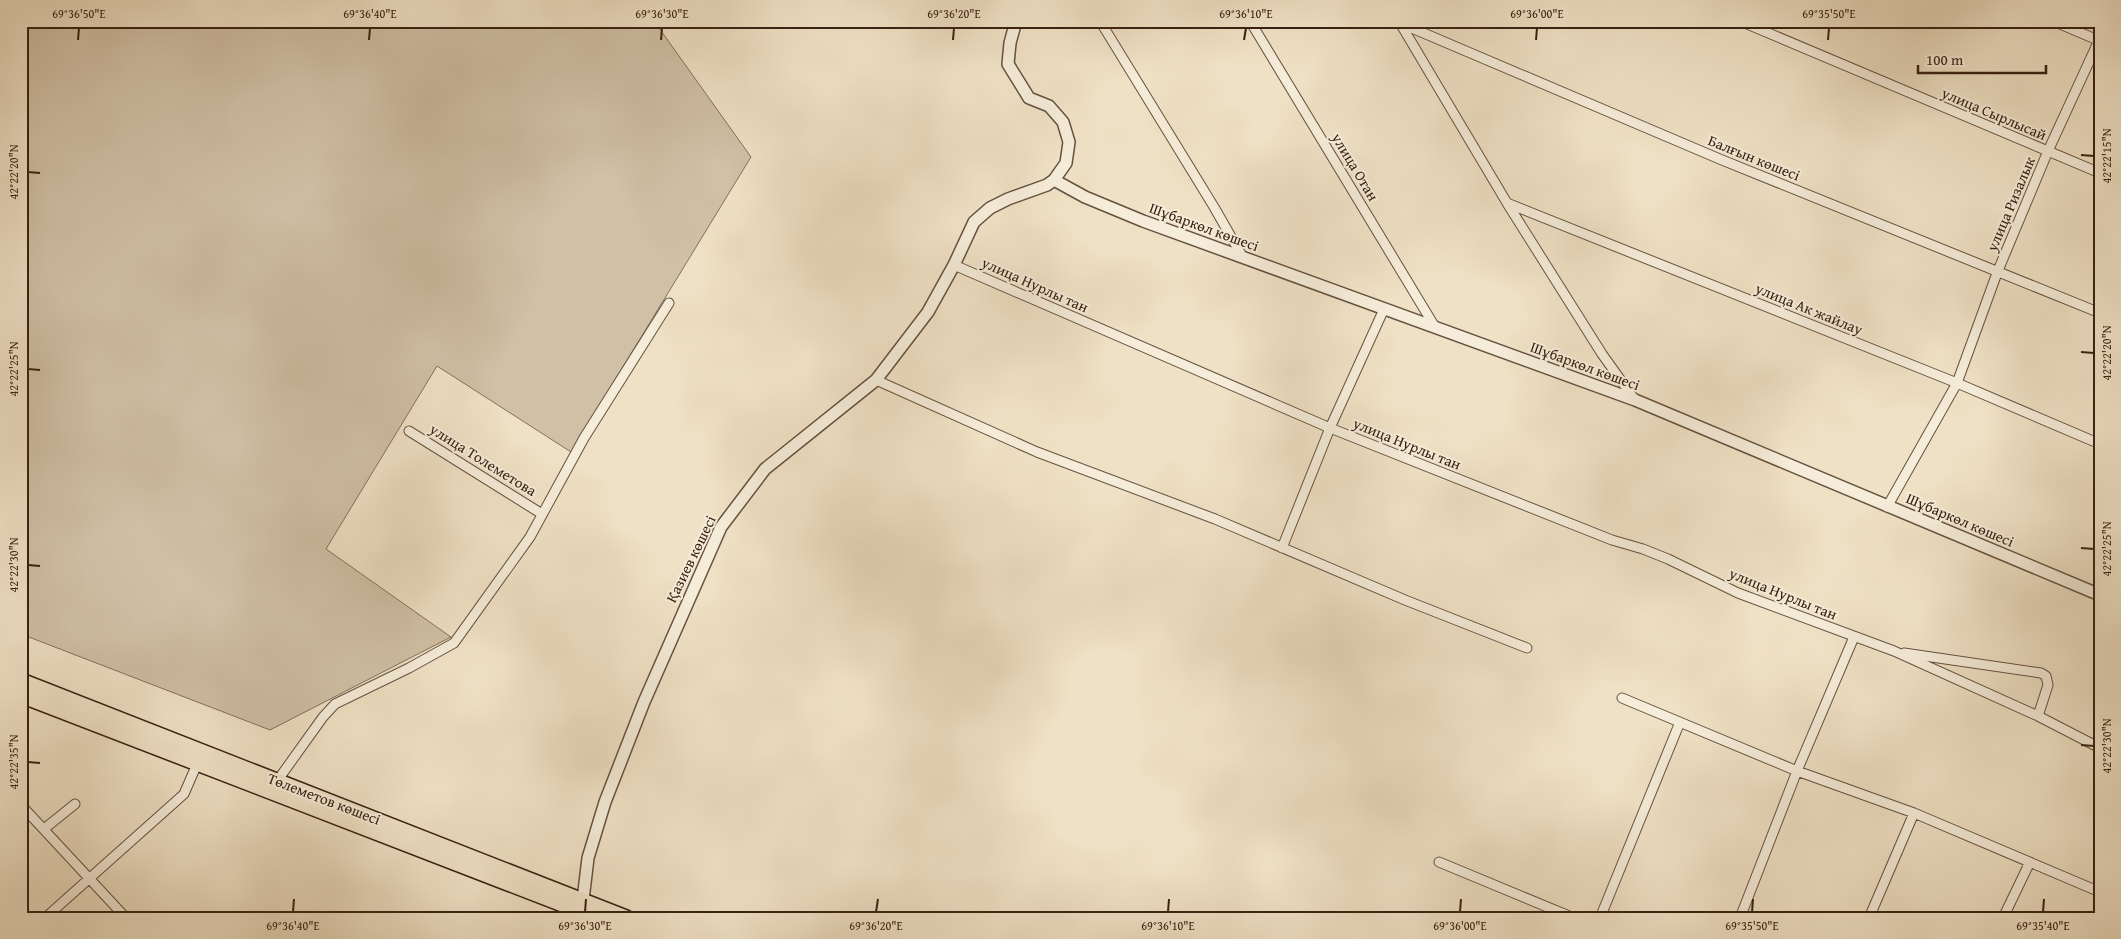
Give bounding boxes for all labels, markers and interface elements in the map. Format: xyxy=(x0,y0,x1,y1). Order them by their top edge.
text: 69°36'50"E xyxy=(52,5,106,22)
text: 69°36'40"E xyxy=(343,5,397,22)
text: 69°36'30"E xyxy=(635,5,689,22)
text: 69°36'20"E xyxy=(927,5,981,22)
text: 69°36'10"E xyxy=(1219,5,1273,22)
text: 69°36'00"E xyxy=(1510,5,1564,22)
text: 69°35'50"E xyxy=(1802,5,1856,22)
scale bar xyxy=(1918,42,2046,74)
text: 100 m xyxy=(1926,49,1964,70)
street label: улица Сырлысай xyxy=(1938,82,2050,145)
street label: улица Отан xyxy=(1326,128,1384,205)
text: 42°22'15"N xyxy=(2098,128,2115,184)
street label: Балғын көшесі xyxy=(1705,130,1803,186)
text: 42°22'20"N xyxy=(5,144,22,200)
street label: улица Ризалык xyxy=(1981,153,2040,255)
street label: Шұбаркөл көшесі xyxy=(1146,197,1262,256)
street label: улица Нурлы тан xyxy=(978,251,1092,318)
street label: улица Ак жайлау xyxy=(1751,277,1866,340)
text: 42°22'20"N xyxy=(2098,325,2115,381)
street label: Шұбаркөл көшесі xyxy=(1527,336,1643,395)
text: 42°22'25"N xyxy=(5,341,22,397)
street label: улица Нурлы тан xyxy=(1349,412,1465,475)
street label: улица Толеметова xyxy=(425,418,541,501)
street label: Шұбаркөл көшесі xyxy=(1903,487,2017,552)
street label: Қазиев көшесі xyxy=(660,512,721,606)
text: 42°22'25"N xyxy=(2098,521,2115,577)
text: 42°22'30"N xyxy=(5,537,22,593)
street label: улица Нурлы тан xyxy=(1725,562,1841,625)
text: 42°22'30"N xyxy=(2098,718,2115,774)
text: 42°22'35"N xyxy=(5,734,22,790)
street label: Төлеметов көшесі xyxy=(265,767,384,830)
text: 69°36'40"E xyxy=(266,917,320,934)
text: 69°36'30"E xyxy=(558,917,612,934)
text: 69°36'20"E xyxy=(849,917,903,934)
text: 69°36'10"E xyxy=(1141,917,1195,934)
text: 69°36'00"E xyxy=(1433,917,1487,934)
text: 69°35'50"E xyxy=(1725,917,1779,934)
text: 69°35'40"E xyxy=(2016,917,2070,934)

